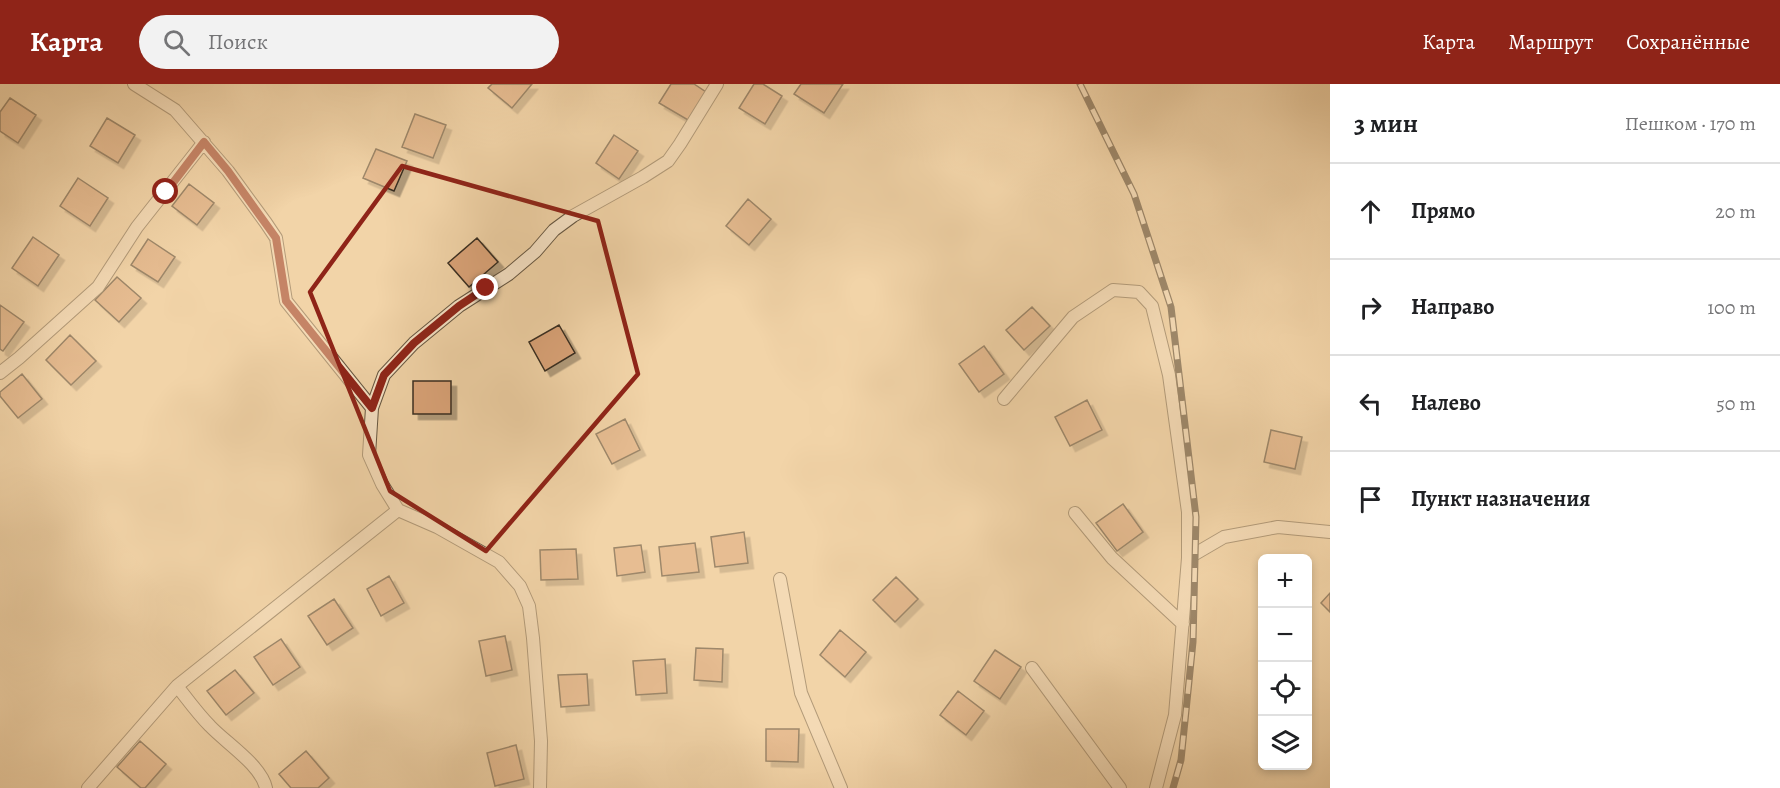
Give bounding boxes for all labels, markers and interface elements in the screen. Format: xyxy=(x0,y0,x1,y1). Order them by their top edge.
search box xyxy=(139,15,559,69)
text: Карта xyxy=(30,23,103,61)
icon: search xyxy=(160,26,193,59)
text: Поиск xyxy=(208,27,268,57)
text: Карта xyxy=(1422,28,1475,56)
text: Маршрут xyxy=(1508,28,1593,56)
text: Сохранённые xyxy=(1626,28,1750,56)
text: 3 мин xyxy=(1354,106,1418,141)
text: Пешком · 170 m xyxy=(1625,110,1756,137)
route start xyxy=(152,178,178,204)
icon: ahead xyxy=(1354,195,1387,228)
text: Прямо xyxy=(1411,196,1475,226)
text: 20 m xyxy=(1715,198,1756,225)
route end xyxy=(472,274,498,300)
icon: right xyxy=(1354,291,1387,324)
text: Направо xyxy=(1411,292,1494,322)
text: 100 m xyxy=(1707,294,1756,321)
icon: left xyxy=(1354,387,1387,420)
text: Налево xyxy=(1411,388,1481,418)
text: 50 m xyxy=(1716,390,1756,417)
icon: arrive xyxy=(1354,483,1387,516)
text: Пункт назначения xyxy=(1411,484,1590,514)
map controls xyxy=(1258,554,1312,770)
button: + xyxy=(1258,554,1312,608)
button: − xyxy=(1258,608,1312,662)
button: locate xyxy=(1258,662,1312,716)
button: layers xyxy=(1258,716,1312,770)

